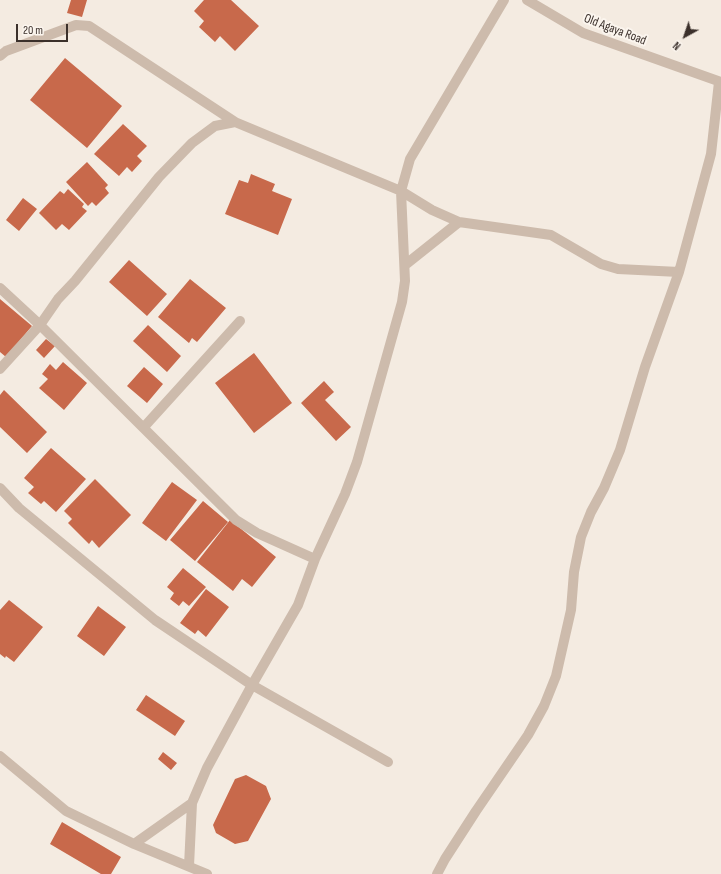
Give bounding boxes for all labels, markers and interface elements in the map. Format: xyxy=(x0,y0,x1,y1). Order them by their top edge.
street label: Old Agaya Road xyxy=(582,11,648,49)
scale bar xyxy=(18,16,70,42)
north arrow xyxy=(665,16,705,56)
text: 20 m xyxy=(23,23,43,38)
text: N xyxy=(671,39,683,52)

